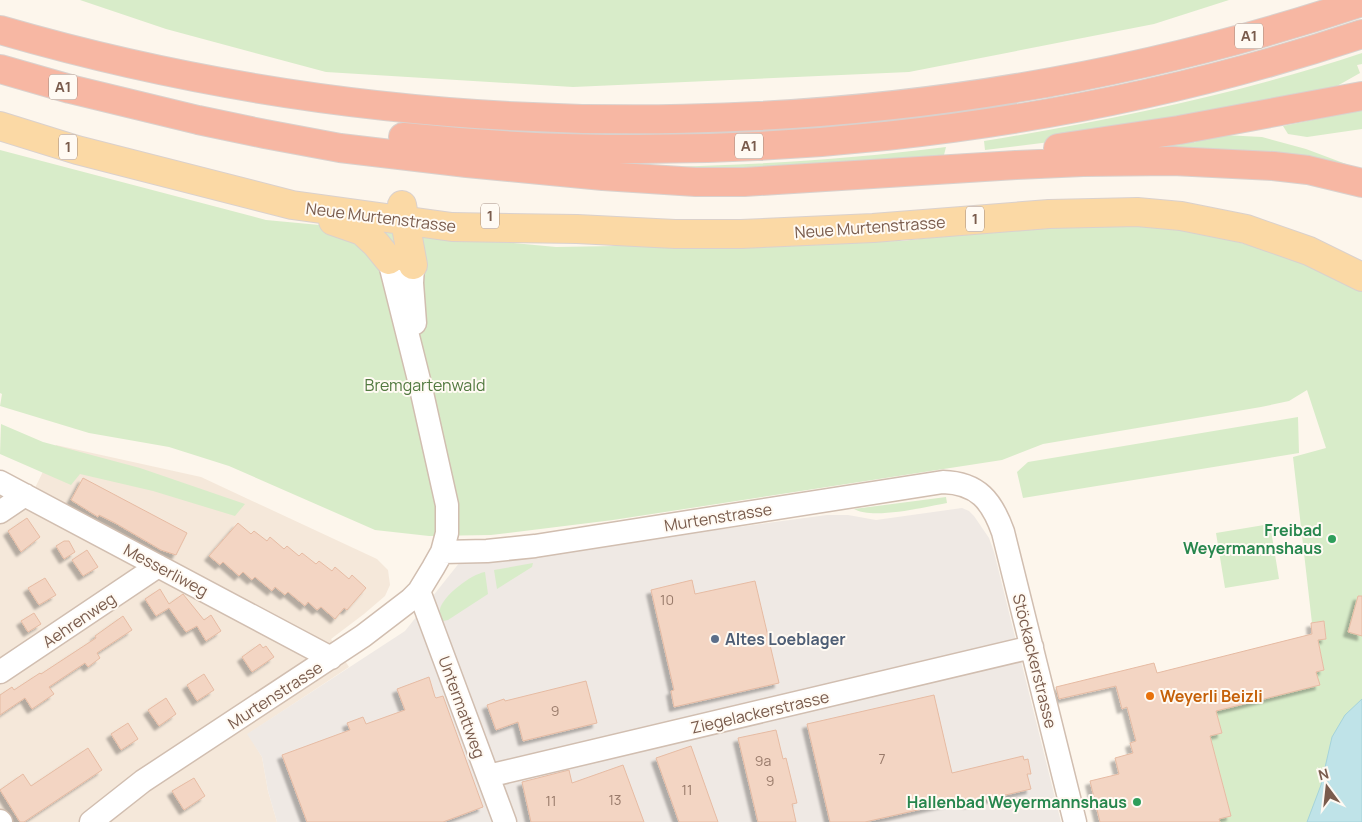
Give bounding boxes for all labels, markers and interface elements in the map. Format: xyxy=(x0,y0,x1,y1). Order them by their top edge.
road number: A1 xyxy=(1235,24,1263,48)
road number: A1 xyxy=(49,74,77,100)
road number: 1 xyxy=(59,134,77,160)
road number: A1 xyxy=(735,134,763,158)
street label: Neue Murtenstrasse xyxy=(305,197,457,237)
road number: 1 xyxy=(481,204,499,228)
road number: 1 xyxy=(966,206,984,232)
street label: Neue Murtenstrasse xyxy=(794,211,946,243)
park label: Bremgartenwald xyxy=(365,374,485,396)
street label: Murtenstrasse xyxy=(663,498,773,536)
place label: Freibad Weyermannshaus xyxy=(1183,519,1322,559)
marker: Freibad Weyermannshaus xyxy=(1326,533,1338,545)
street label: Messerliweg xyxy=(120,538,212,602)
street label: Aehrenweg xyxy=(38,587,120,653)
house number: 10 xyxy=(660,590,674,609)
street label: Stöckackerstrasse xyxy=(1008,591,1062,731)
place label: Altes Loeblager xyxy=(725,628,846,650)
marker: Altes Loeblager xyxy=(709,633,721,645)
street label: Untermattweg xyxy=(433,653,491,761)
street label: Murtenstrasse xyxy=(223,656,327,734)
street label: Ziegelackerstrasse xyxy=(689,685,831,739)
place label: Weyerli Beizli xyxy=(1160,685,1263,707)
marker: Weyerli Beizli xyxy=(1144,690,1156,702)
house number: 9 xyxy=(551,701,559,720)
house number: 7 xyxy=(878,749,886,768)
house number: 9a xyxy=(755,751,771,770)
north arrow xyxy=(1302,762,1352,812)
text: N xyxy=(1316,763,1331,784)
house number: 9 xyxy=(766,771,774,790)
house number: 11 xyxy=(682,780,692,799)
house number: 13 xyxy=(608,790,622,809)
house number: 11 xyxy=(546,791,556,810)
place label: Hallenbad Weyermannshaus xyxy=(907,791,1127,813)
marker: Hallenbad Weyermannshaus xyxy=(1131,796,1143,808)

